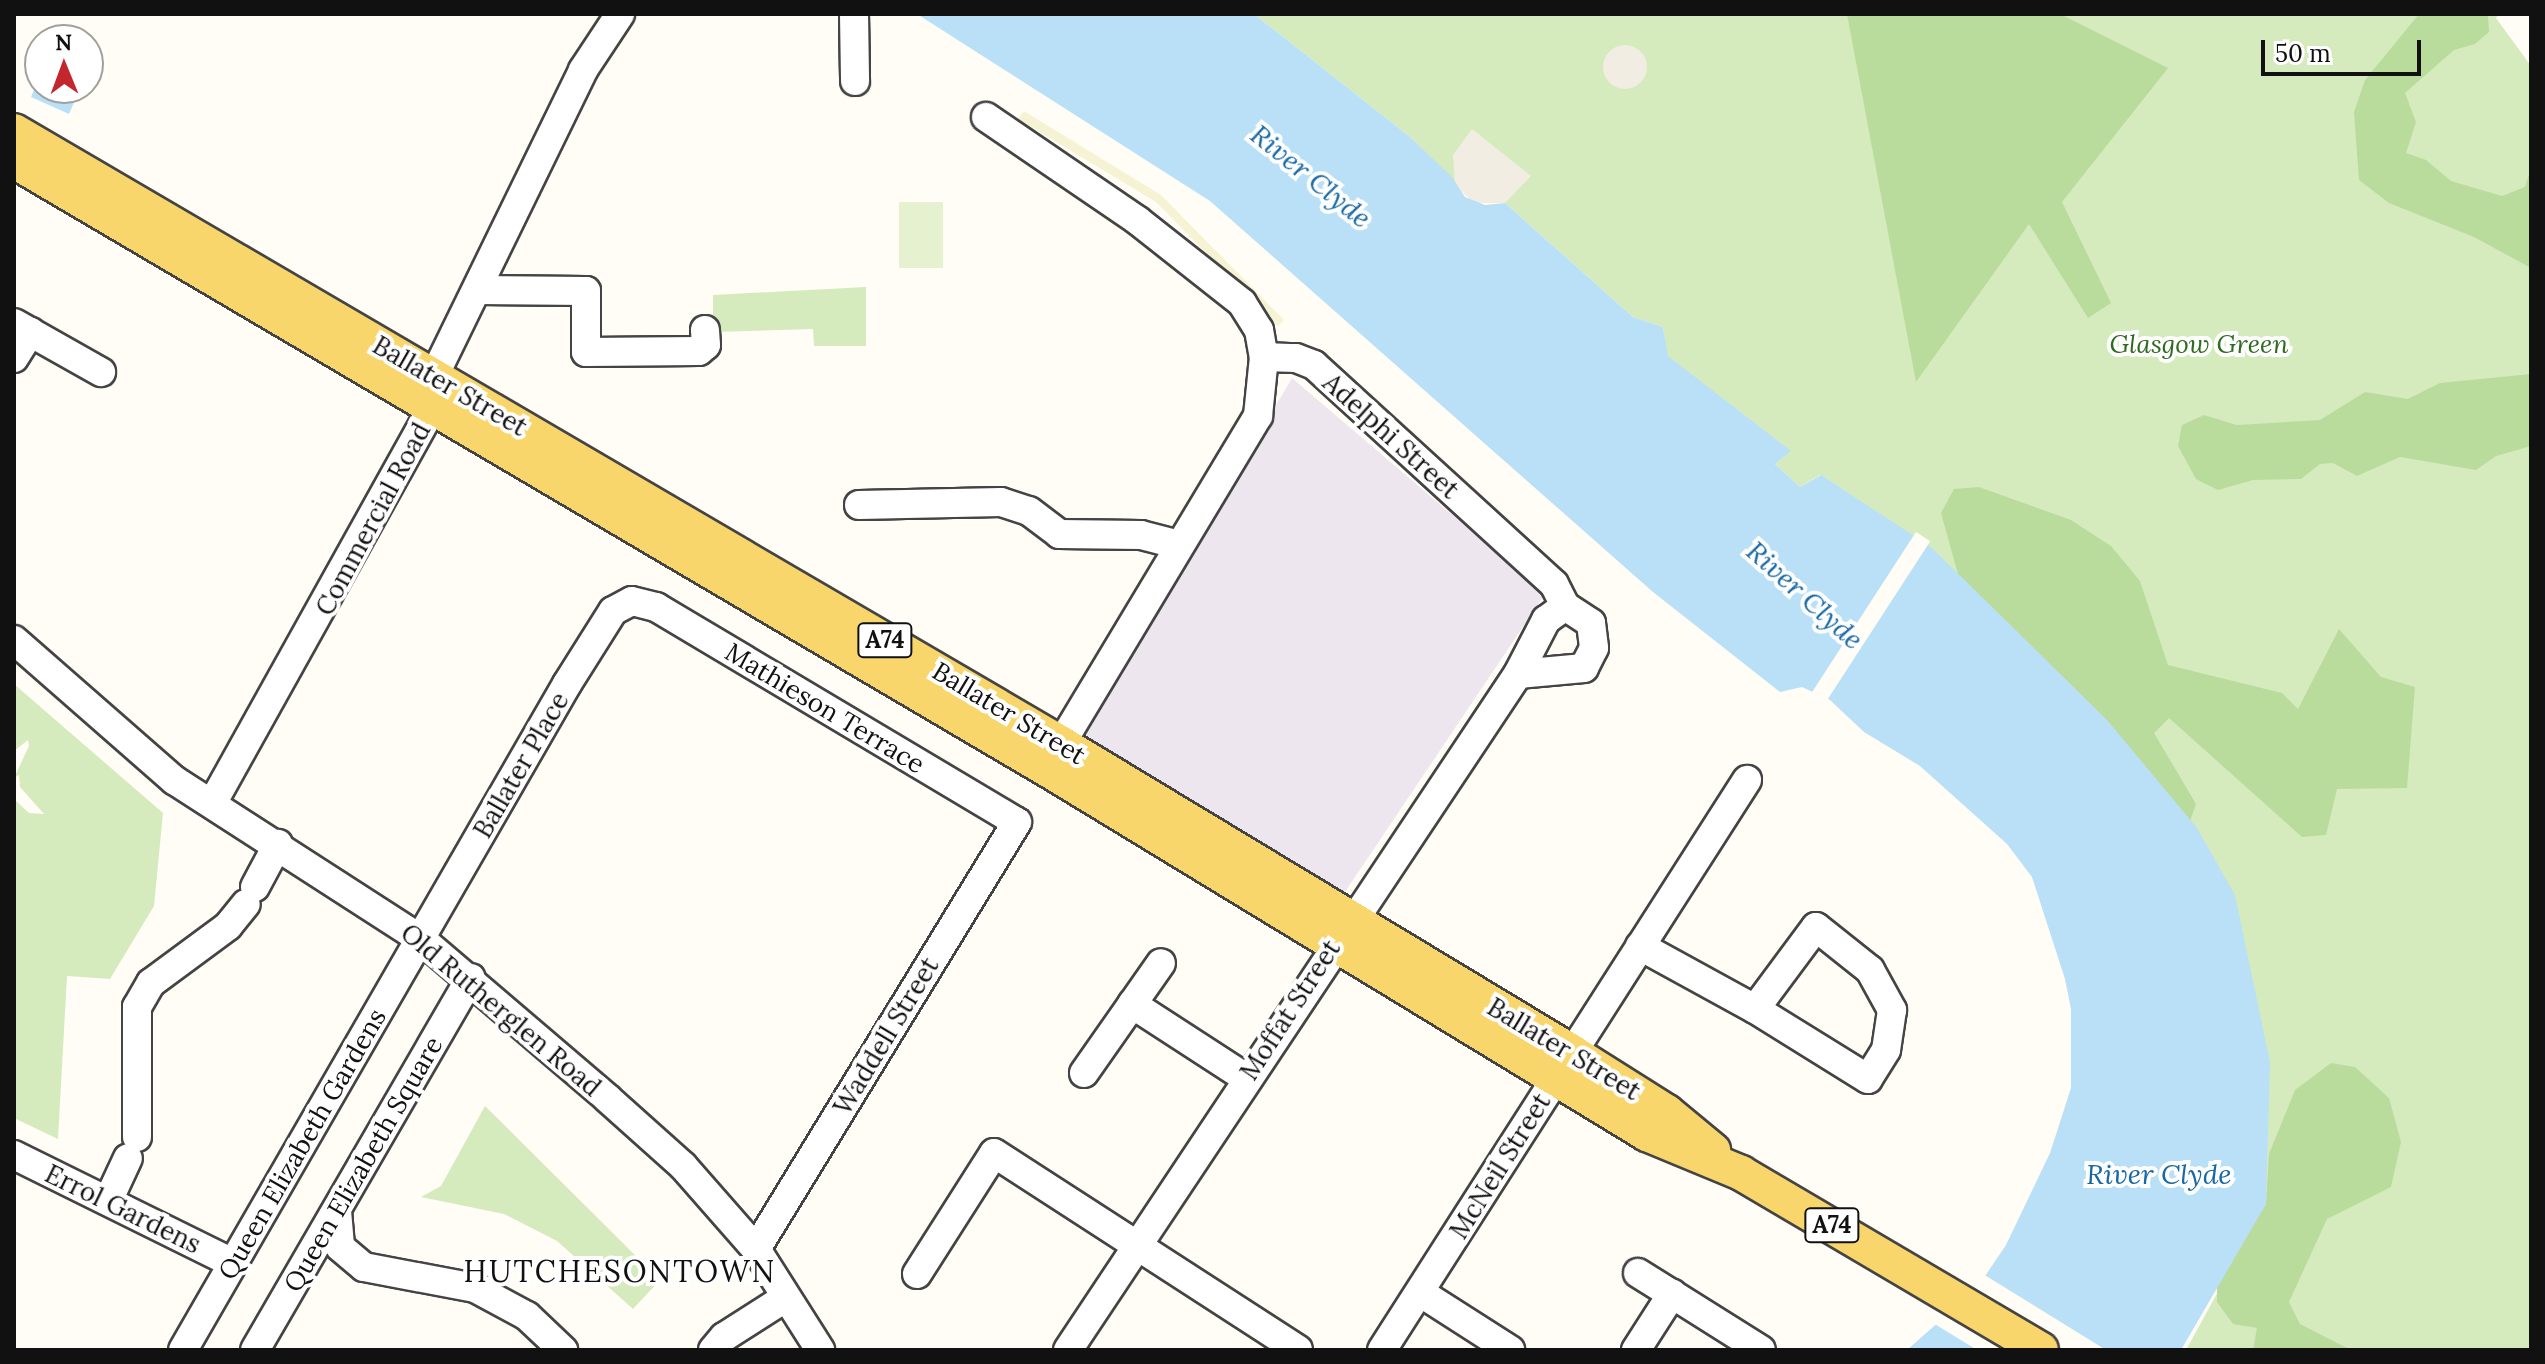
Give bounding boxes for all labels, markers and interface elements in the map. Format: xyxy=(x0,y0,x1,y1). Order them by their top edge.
north arrow xyxy=(24,24,104,104)
scale bar xyxy=(2265,24,2425,74)
text: N xyxy=(55,28,72,56)
text: 50 m xyxy=(2275,38,2331,69)
water label: River Clyde xyxy=(1244,117,1378,235)
park label: Glasgow Green xyxy=(2110,328,2288,360)
street label: Ballater Street xyxy=(367,329,533,443)
street label: Adelphi Street xyxy=(1317,367,1465,505)
street label: Commercial Road xyxy=(309,417,437,621)
water label: River Clyde xyxy=(1740,534,1870,656)
road number: A74 xyxy=(857,620,913,660)
street label: Mathieson Terrace xyxy=(720,636,930,780)
street label: Ballater Street xyxy=(927,655,1091,771)
street label: Ballater Place xyxy=(467,687,575,843)
street label: Old Rutherglen Road xyxy=(394,917,608,1103)
street label: Moffat Street xyxy=(1233,934,1347,1086)
street label: Waddell Street xyxy=(827,952,945,1120)
street label: Ballater Street xyxy=(1482,991,1646,1107)
street label: Queen Elizabeth Gardens xyxy=(212,1003,392,1285)
street label: Queen Elizabeth Square xyxy=(277,1031,449,1297)
street label: McNeil Street xyxy=(1443,1088,1557,1244)
water label: River Clyde xyxy=(2086,1157,2232,1191)
street label: Errol Gardens xyxy=(40,1158,206,1260)
road number: A74 xyxy=(1804,1205,1860,1245)
district label: HUTCHESONTOWN xyxy=(464,1253,776,1289)

